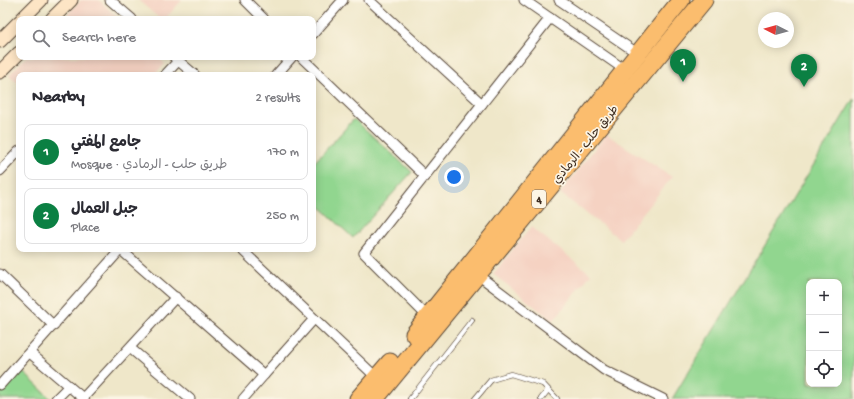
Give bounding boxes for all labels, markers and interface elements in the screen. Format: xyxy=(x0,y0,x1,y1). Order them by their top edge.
north arrow xyxy=(758,12,794,48)
search box xyxy=(16,16,316,60)
icon: search xyxy=(30,27,52,49)
text: Search here xyxy=(62,29,136,47)
pin: 1 xyxy=(670,49,696,82)
pin: 2 xyxy=(791,54,817,87)
text: Nearby xyxy=(32,88,85,108)
text: 2 results xyxy=(255,91,300,106)
street label: طريق حلب - الرمادي xyxy=(551,103,622,187)
text: جامع المفتي xyxy=(71,134,141,152)
text: 1 xyxy=(43,145,49,160)
text: 170 m xyxy=(267,145,299,160)
text: Mosque · طريق حلب - الرمادي xyxy=(71,158,227,173)
your location xyxy=(444,167,464,187)
road number: 4 xyxy=(532,190,546,208)
text: جبل العمال xyxy=(71,201,138,219)
text: 2 xyxy=(43,209,49,224)
text: 250 m xyxy=(266,209,299,224)
text: Place xyxy=(71,221,99,236)
map controls xyxy=(806,279,842,387)
button: + xyxy=(806,279,842,315)
button: − xyxy=(806,315,842,351)
button: locate xyxy=(806,351,842,387)

